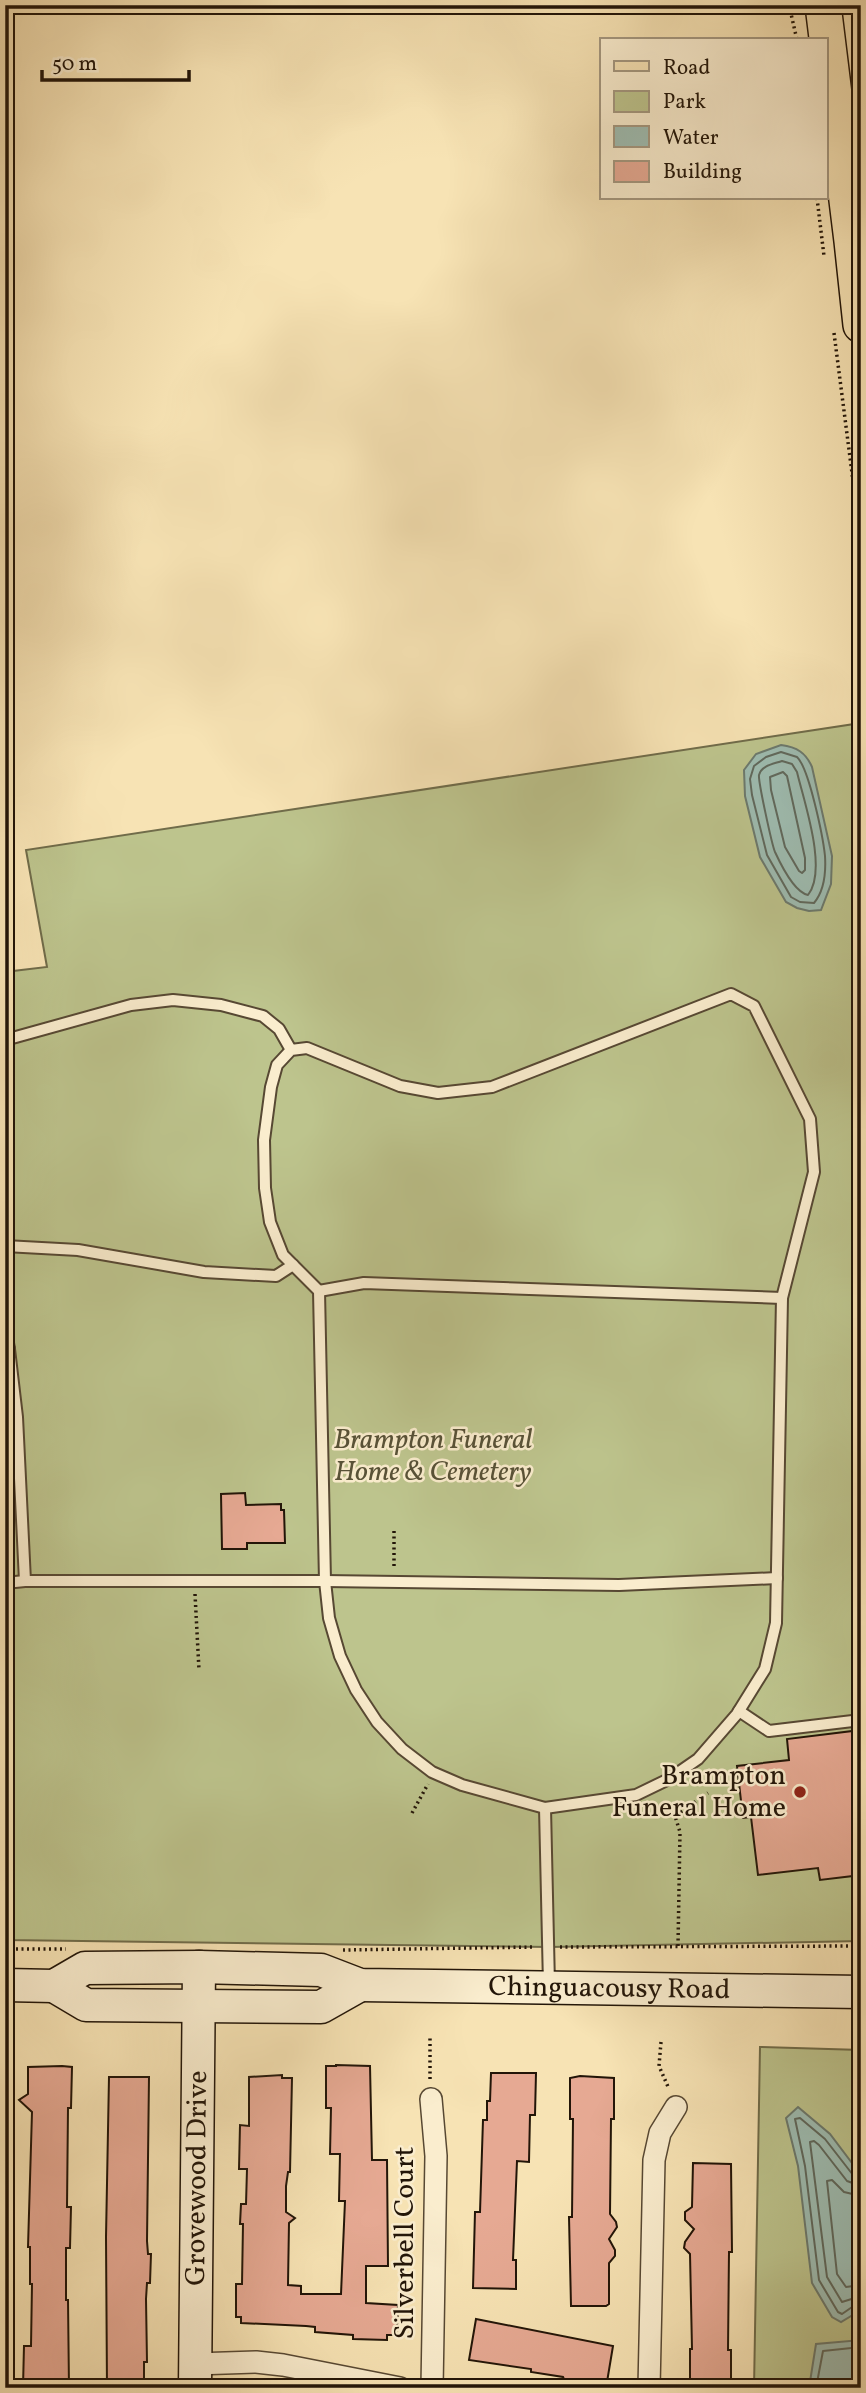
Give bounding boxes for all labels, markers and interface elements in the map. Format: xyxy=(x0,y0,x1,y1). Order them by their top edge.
scale bar xyxy=(42,38,189,82)
legend xyxy=(600,38,828,200)
text: 50 m xyxy=(52,50,97,79)
text: Road xyxy=(663,54,710,83)
text: Park xyxy=(663,88,706,117)
text: Water xyxy=(663,124,719,153)
text: Building xyxy=(663,158,742,187)
park label: Brampton Funeral Home & Cemetery xyxy=(333,1421,533,1492)
place label: Brampton Funeral Home xyxy=(612,1757,786,1828)
marker: Brampton Funeral Home xyxy=(792,1784,808,1800)
street label: Chinguacousy Road xyxy=(488,1967,731,2010)
street label: Grovewood Drive xyxy=(176,2070,218,2286)
street label: Silverbell Court xyxy=(386,2146,425,2340)

